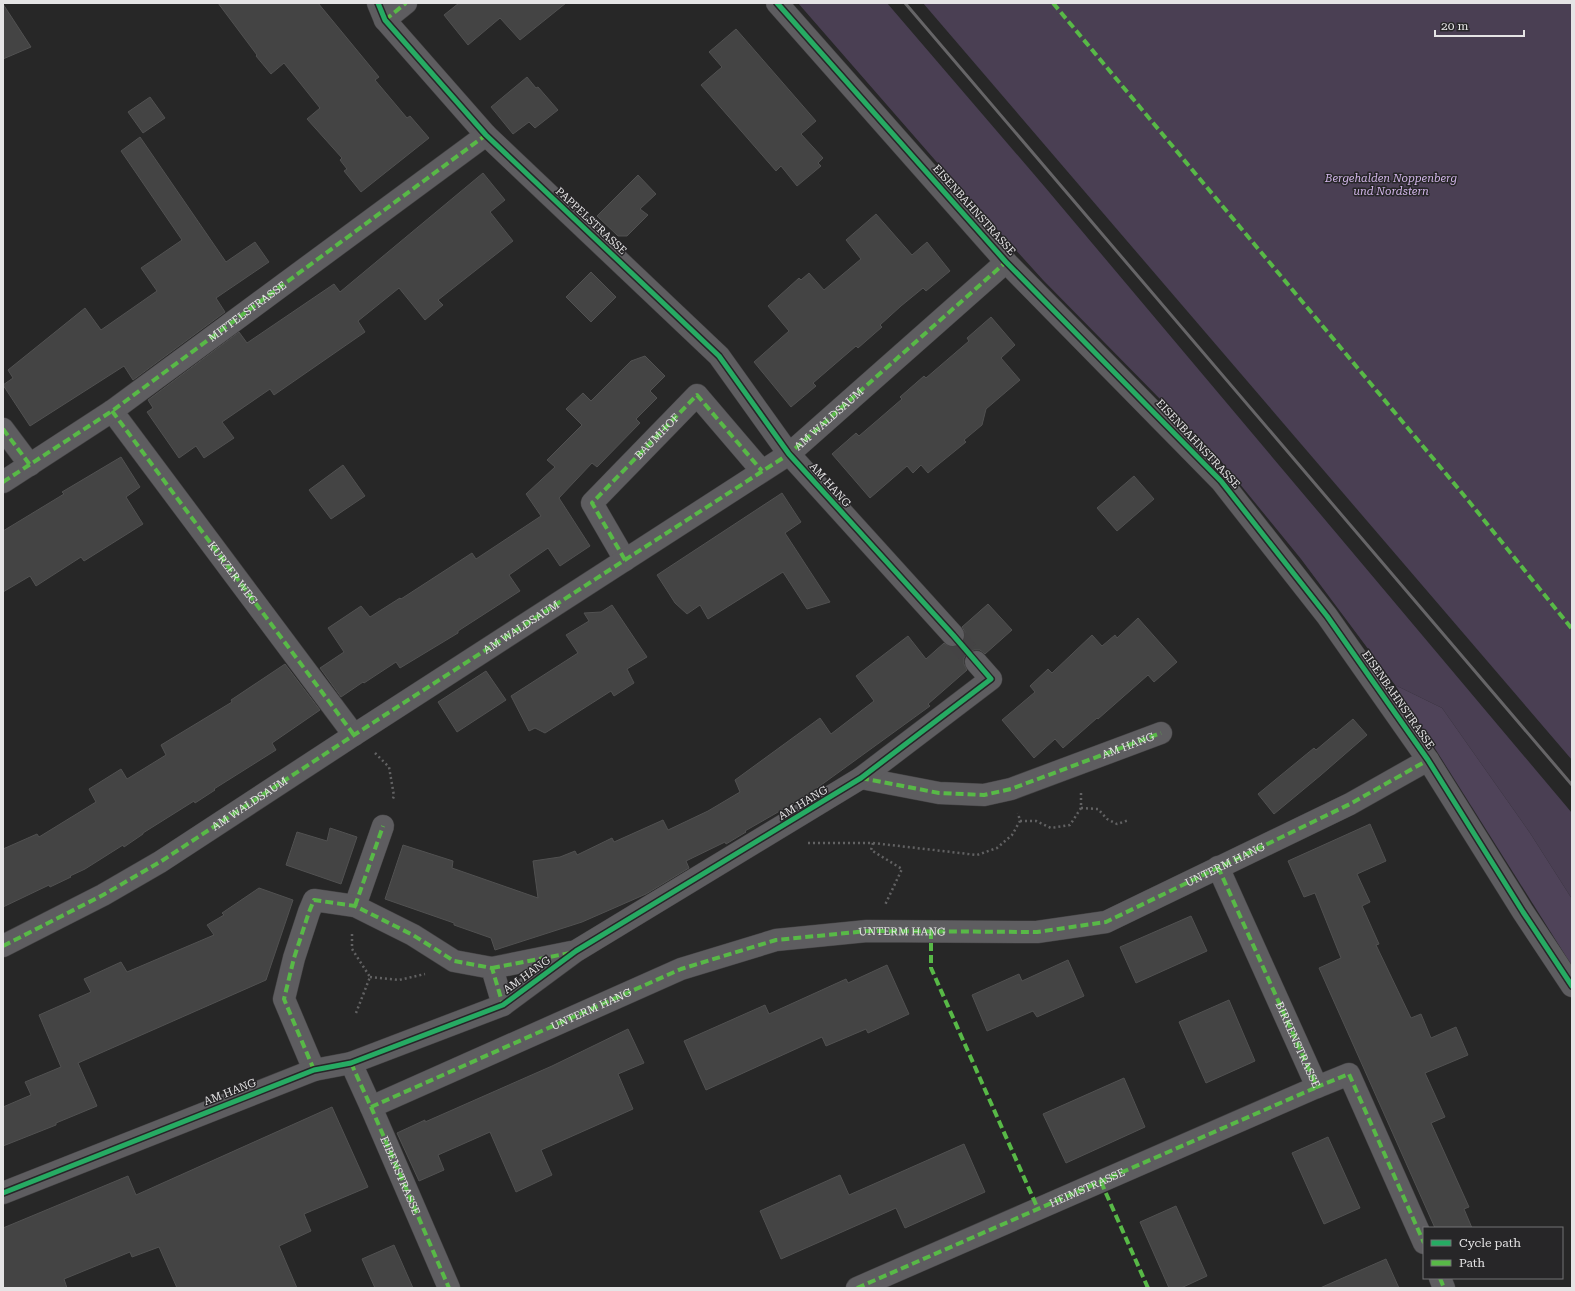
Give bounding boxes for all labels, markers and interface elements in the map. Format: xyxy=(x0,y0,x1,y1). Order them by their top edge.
scale bar xyxy=(1435,12,1524,38)
text: 20 m xyxy=(1441,19,1468,33)
street label: EISENBAHNSTRASSE xyxy=(930,162,1018,258)
park label: Bergehalden Noppenberg und Nordstern xyxy=(1324,172,1457,198)
street label: PAPPELSTRASSE xyxy=(553,185,629,257)
street label: MITTELSTRASSE xyxy=(206,278,289,344)
street label: AM WALDSAUM xyxy=(792,385,866,453)
street label: EISENBAHNSTRASSE xyxy=(1153,397,1243,491)
street label: BAUMHOF xyxy=(632,410,682,462)
street label: AM HANG xyxy=(807,460,854,510)
street label: KURZER WEG xyxy=(205,539,261,607)
street label: AM WALDSAUM xyxy=(481,598,562,656)
street label: EISENBAHNSTRASSE xyxy=(1359,648,1437,752)
street label: AM HANG xyxy=(1100,729,1157,761)
street label: AM WALDSAUM xyxy=(209,774,290,833)
street label: AM HANG xyxy=(776,783,830,823)
street label: UNTERM HANG xyxy=(1183,839,1268,889)
street label: UNTERM HANG xyxy=(858,925,946,938)
street label: AM HANG xyxy=(501,953,554,996)
street label: UNTERM HANG xyxy=(549,985,634,1033)
street label: BIRKENSTRASSE xyxy=(1273,1000,1323,1090)
street label: AM HANG xyxy=(202,1076,259,1108)
street label: EIBENSTRASSE xyxy=(378,1134,423,1217)
street label: HEIMSTRASSE xyxy=(1047,1165,1127,1210)
legend xyxy=(1423,1227,1563,1279)
text: Cycle path xyxy=(1459,1236,1521,1250)
text: Path xyxy=(1459,1256,1485,1270)

